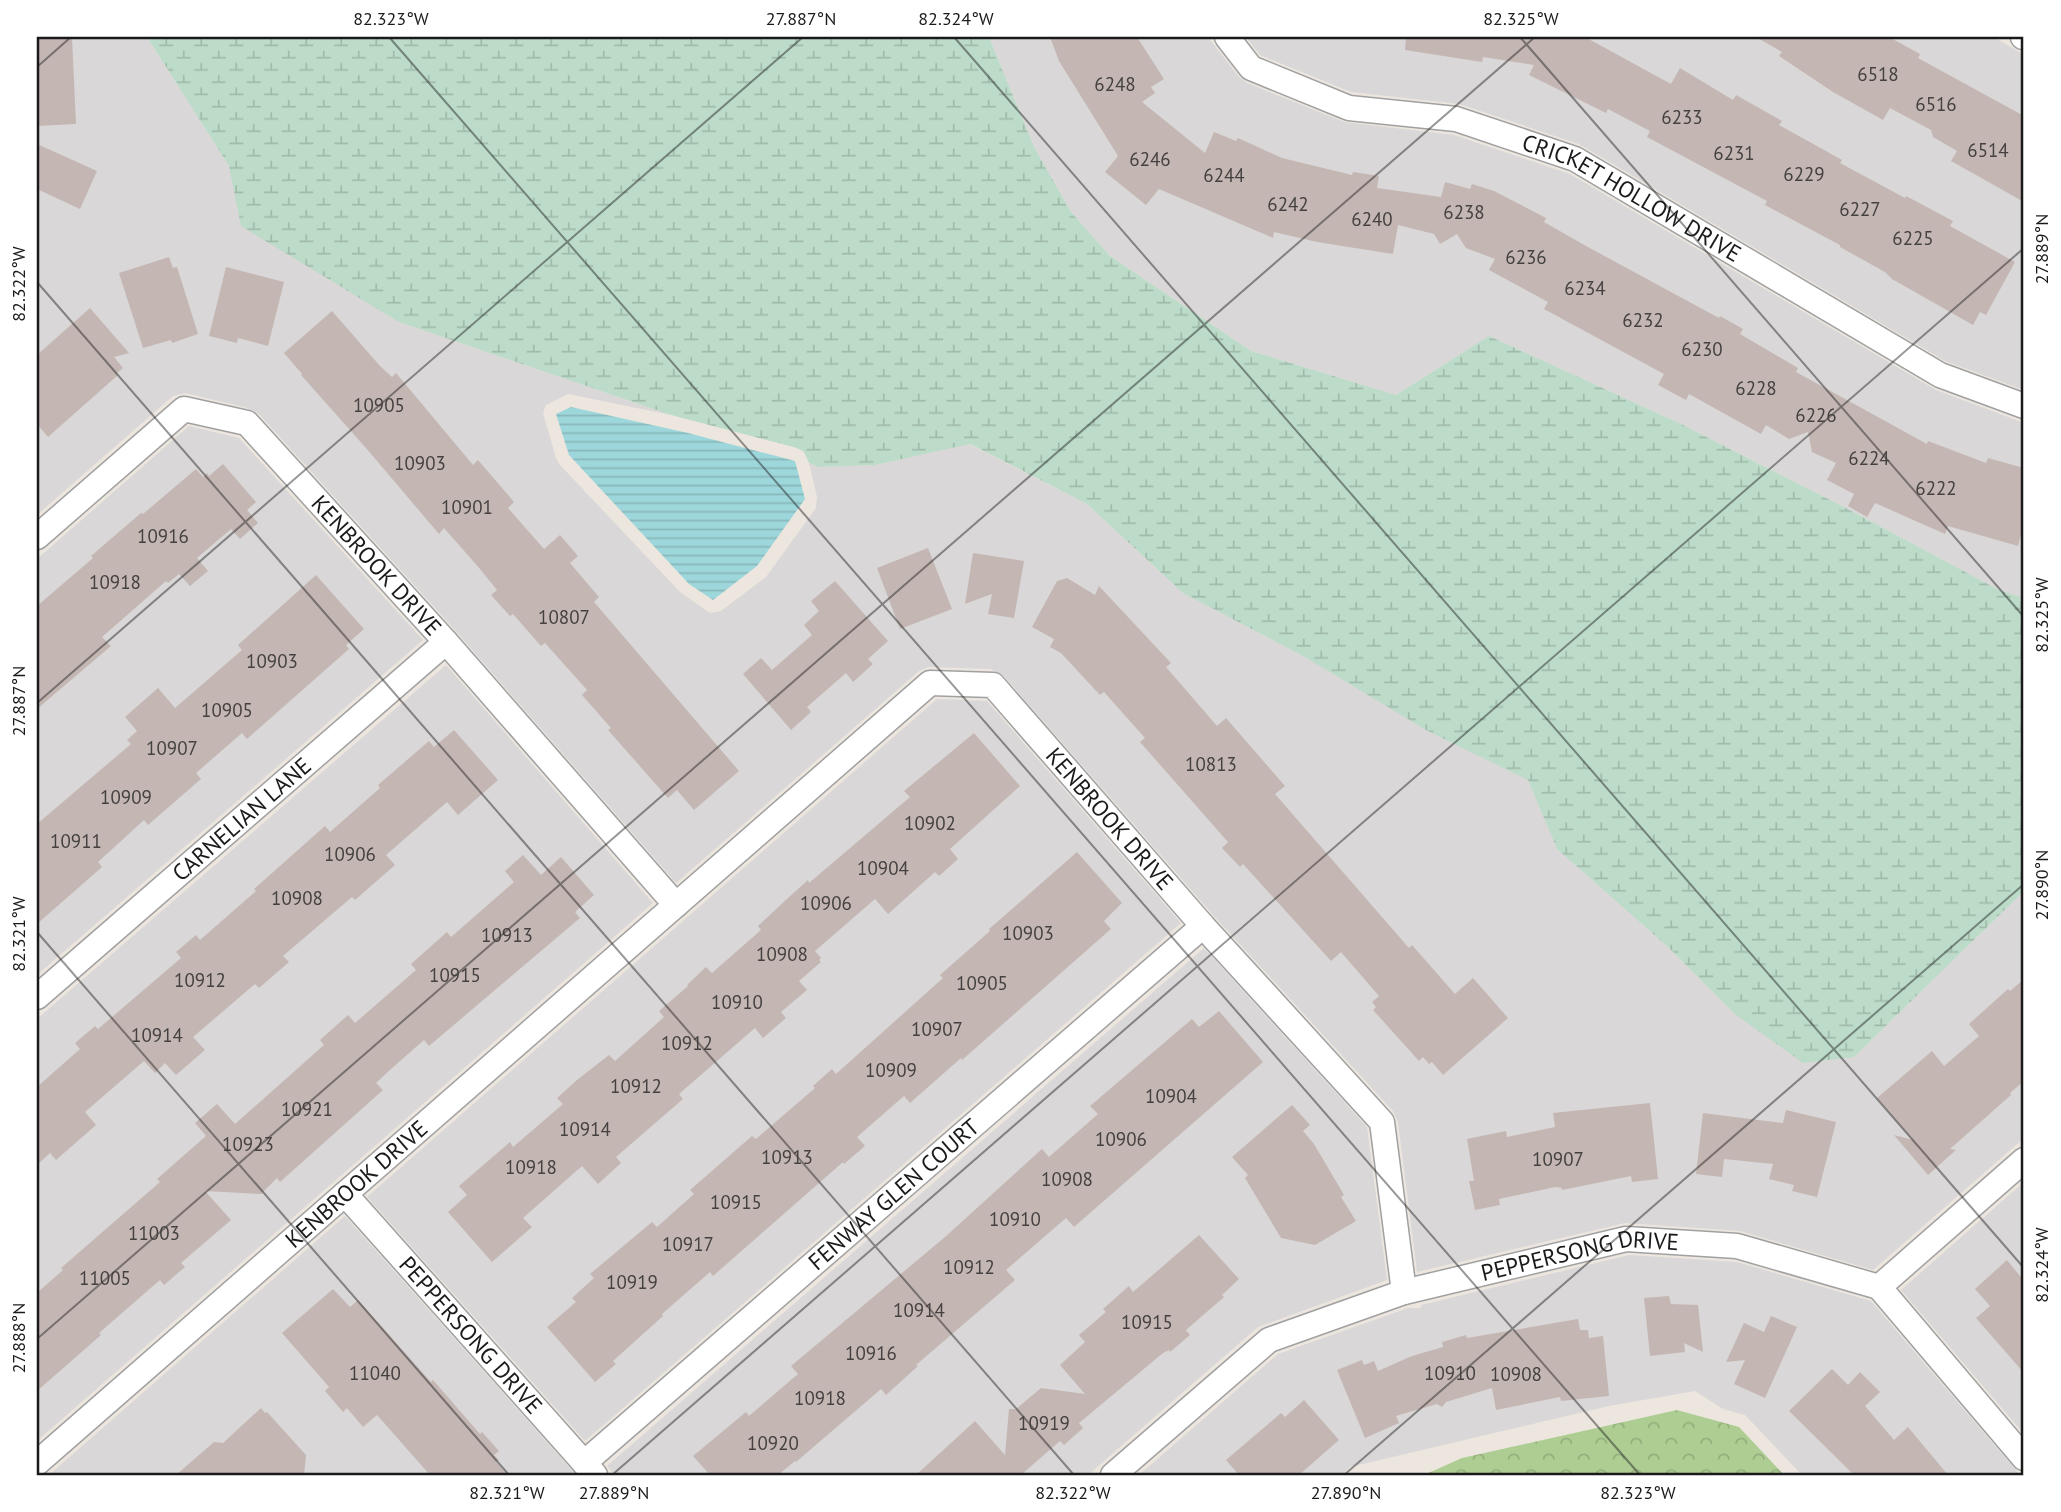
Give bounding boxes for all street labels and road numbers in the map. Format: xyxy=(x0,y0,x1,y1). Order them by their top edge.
street label: CRICKET HOLLOW DRIVE xyxy=(1519,127,1747,268)
street label: KENBROOK DRIVE xyxy=(306,489,448,641)
street label: KENBROOK DRIVE xyxy=(1040,741,1180,896)
street label: CARNELIAN LANE xyxy=(166,751,317,887)
street label: FENWAY GLEN COURT xyxy=(802,1112,985,1276)
street label: KENBROOK DRIVE xyxy=(279,1114,433,1254)
street label: PEPPERSONG DRIVE xyxy=(1478,1223,1680,1287)
street label: PEPPERSONG DRIVE xyxy=(393,1250,549,1420)

